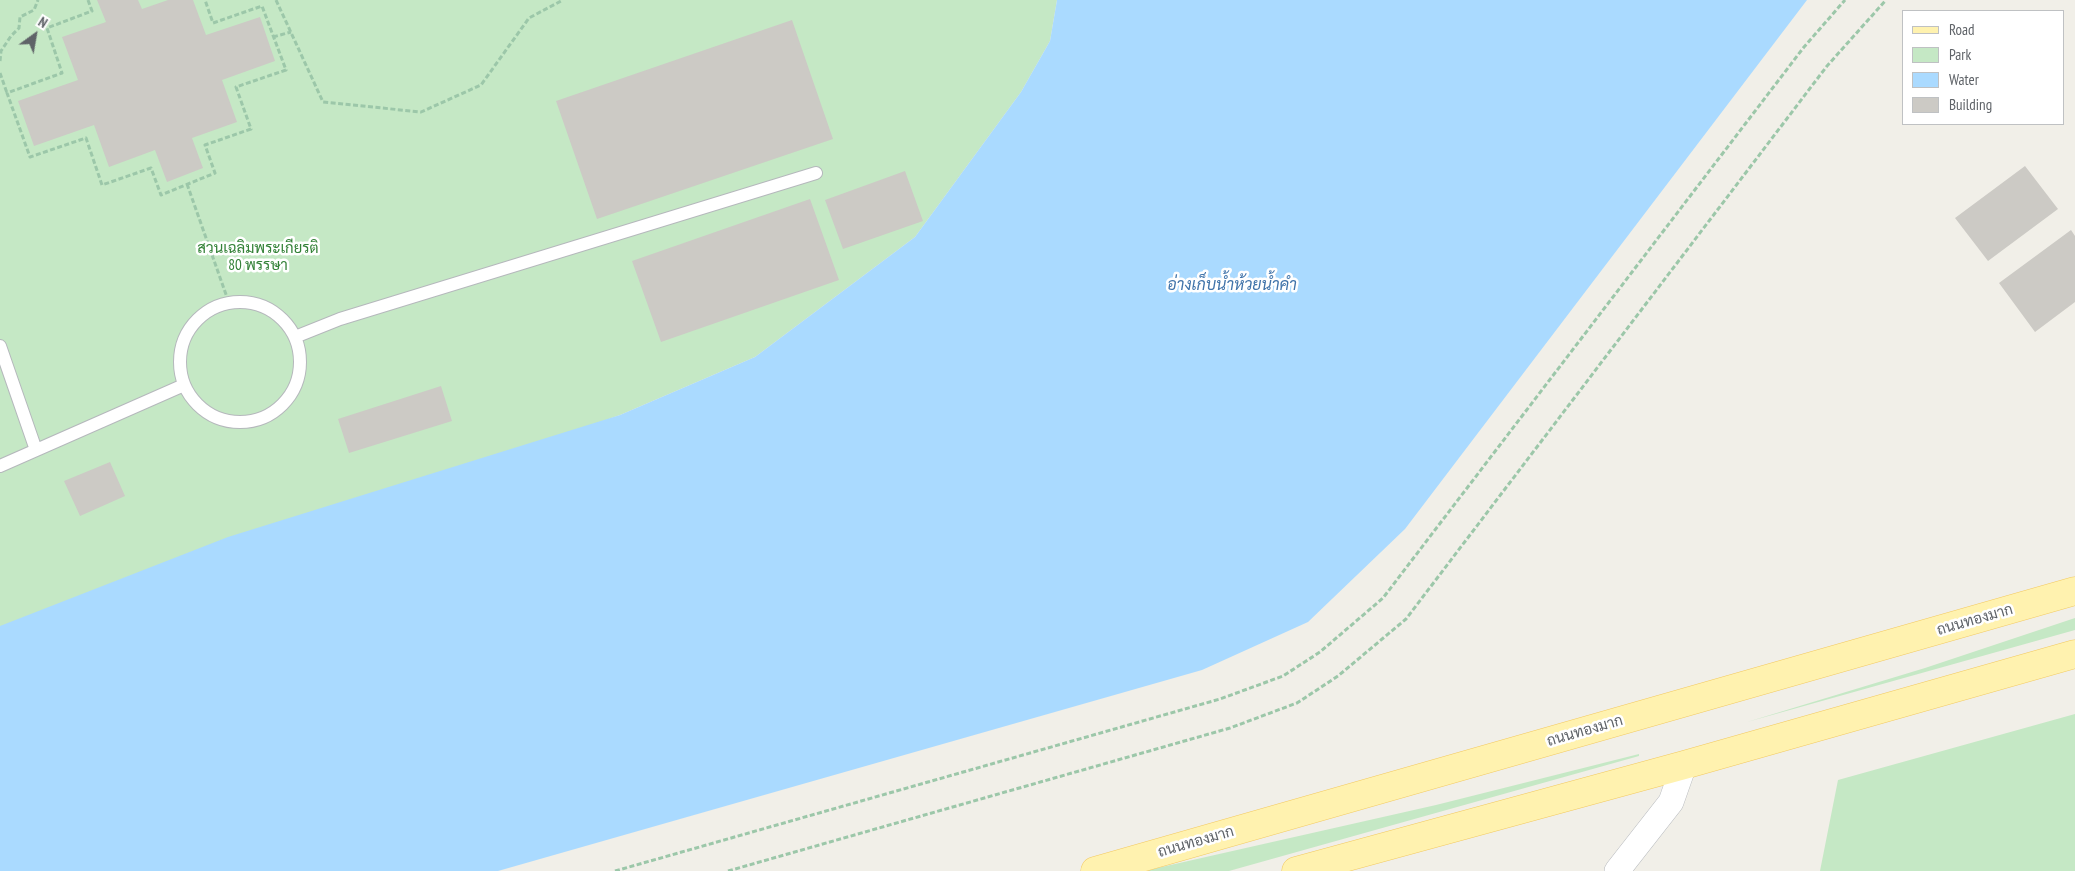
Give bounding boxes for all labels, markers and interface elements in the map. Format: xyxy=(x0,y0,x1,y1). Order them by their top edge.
north arrow xyxy=(10,10,60,60)
legend xyxy=(1902,10,2065,125)
text: N xyxy=(35,13,51,32)
text: Road xyxy=(1949,20,1975,39)
text: Park xyxy=(1949,45,1971,64)
text: Water xyxy=(1949,70,1979,89)
text: Building xyxy=(1949,95,1992,114)
park label: สวนเฉลิมพระเกียรติ 80 พรรษา xyxy=(197,240,319,275)
water label: อ่างเก็บน้ำห้วยน้ำคำ xyxy=(1167,275,1297,295)
street label: ถนนทองมาก xyxy=(1935,601,2015,639)
street label: ถนนทองมาก xyxy=(1545,712,1625,750)
street label: ถนนทองมาก xyxy=(1156,823,1236,861)

